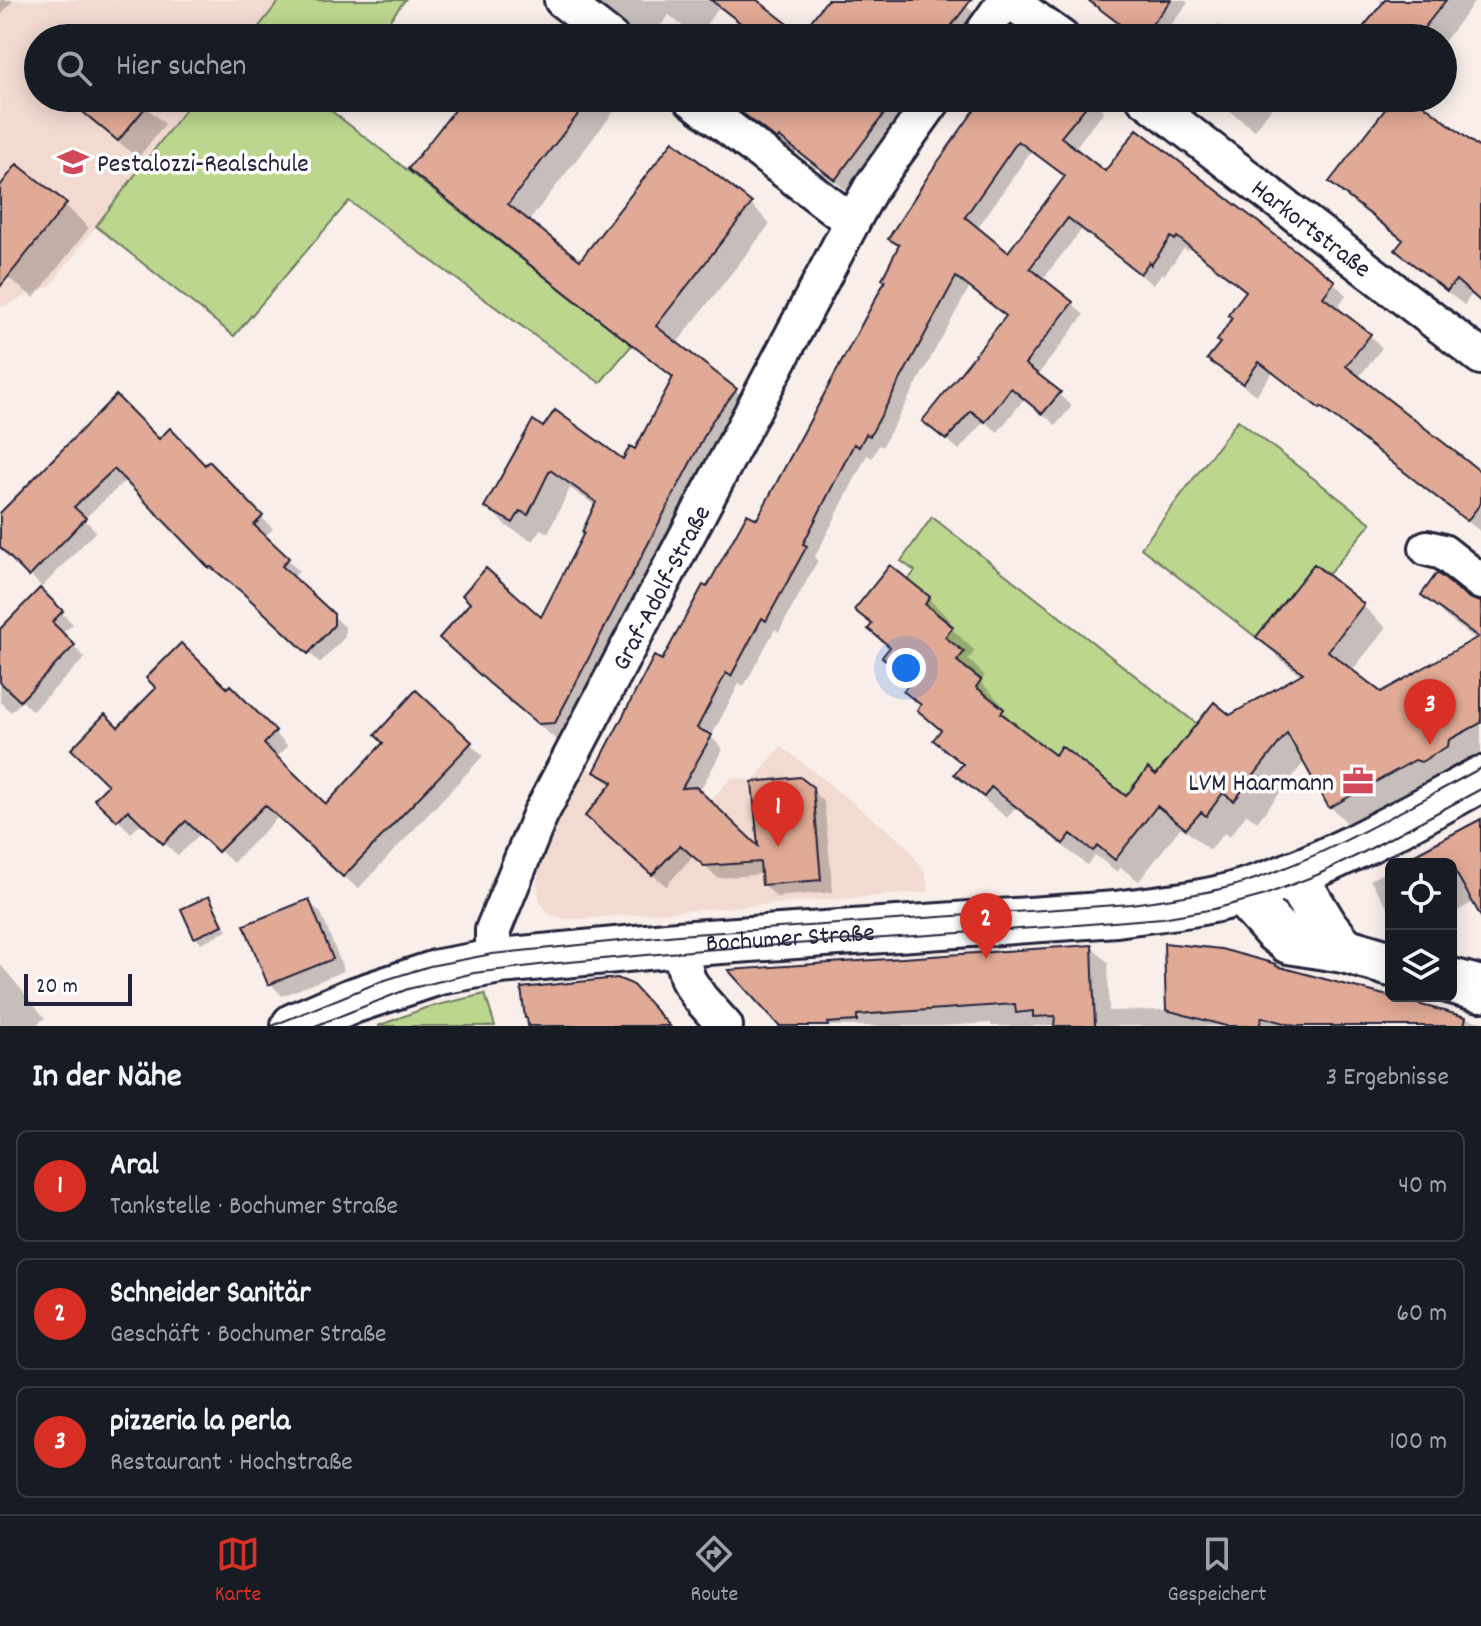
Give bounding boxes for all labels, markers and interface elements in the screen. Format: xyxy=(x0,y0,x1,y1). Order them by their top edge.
search box xyxy=(24,24,1457,112)
icon: search xyxy=(52,46,96,90)
text: Hier suchen xyxy=(116,47,246,90)
school or university icon: Pestalozzi-Realschule xyxy=(56,145,90,179)
place label: Pestalozzi-Realschule xyxy=(97,147,309,184)
street label: Harkortstraße xyxy=(1242,172,1378,288)
street label: Graf-Adolf-Straße xyxy=(604,499,722,678)
your location xyxy=(886,648,926,688)
pin: 3 xyxy=(1404,679,1456,745)
office icon: LVM Haarmann xyxy=(1341,764,1375,798)
place label: LVM Haarmann xyxy=(1188,766,1334,803)
pin: 1 xyxy=(752,781,804,847)
map controls xyxy=(1385,858,1457,1002)
button: locate xyxy=(1385,858,1457,930)
pin: 2 xyxy=(960,893,1012,959)
street label: Bochumer Straße xyxy=(705,916,876,964)
button: layers xyxy=(1385,930,1457,1002)
scale bar xyxy=(24,970,132,1006)
text: 20 m xyxy=(36,972,78,1003)
text: In der Nähe xyxy=(32,1054,182,1103)
text: 3 Ergebnisse xyxy=(1326,1060,1449,1097)
text: Aral xyxy=(110,1146,159,1189)
text: 1 xyxy=(57,1168,63,1205)
text: 40 m xyxy=(1398,1168,1447,1205)
text: Tankstelle · Bochumer Straße xyxy=(110,1189,398,1226)
text: Schneider Sanitär xyxy=(110,1274,311,1317)
text: 2 xyxy=(54,1296,66,1333)
text: 60 m xyxy=(1396,1296,1447,1333)
text: Geschäft · Bochumer Straße xyxy=(110,1317,387,1354)
text: pizzeria la perla xyxy=(110,1402,290,1445)
text: 3 xyxy=(54,1424,66,1461)
text: 100 m xyxy=(1389,1424,1447,1461)
text: Restaurant · Hochstraße xyxy=(110,1445,353,1482)
tab: Karte xyxy=(215,1532,261,1611)
tab: Route xyxy=(690,1532,738,1611)
tab: Gespeichert xyxy=(1168,1532,1266,1611)

